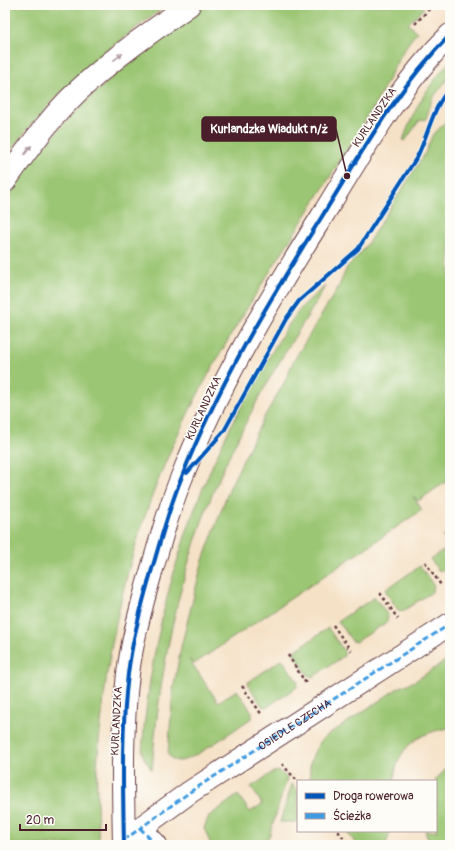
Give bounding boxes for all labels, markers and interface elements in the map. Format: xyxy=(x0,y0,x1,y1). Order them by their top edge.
one-way arrow xyxy=(113,53,124,62)
street label: KURLANDZKA xyxy=(350,85,399,150)
callout: Kurlandzka Wiadukt n/ż xyxy=(202,117,336,141)
text: Kurlandzka Wiadukt n/ż xyxy=(210,122,328,137)
one-way arrow xyxy=(24,144,32,155)
street label: KURLANDZKA xyxy=(183,374,224,442)
street label: KURLANDZKA xyxy=(108,686,125,756)
street label: OSIEDLE CZECHA xyxy=(256,697,334,753)
legend xyxy=(297,780,437,832)
text: Droga rowerowa xyxy=(333,789,414,804)
scale bar xyxy=(20,806,106,832)
text: Ścieżka xyxy=(333,808,371,824)
text: 20 m xyxy=(26,813,55,828)

